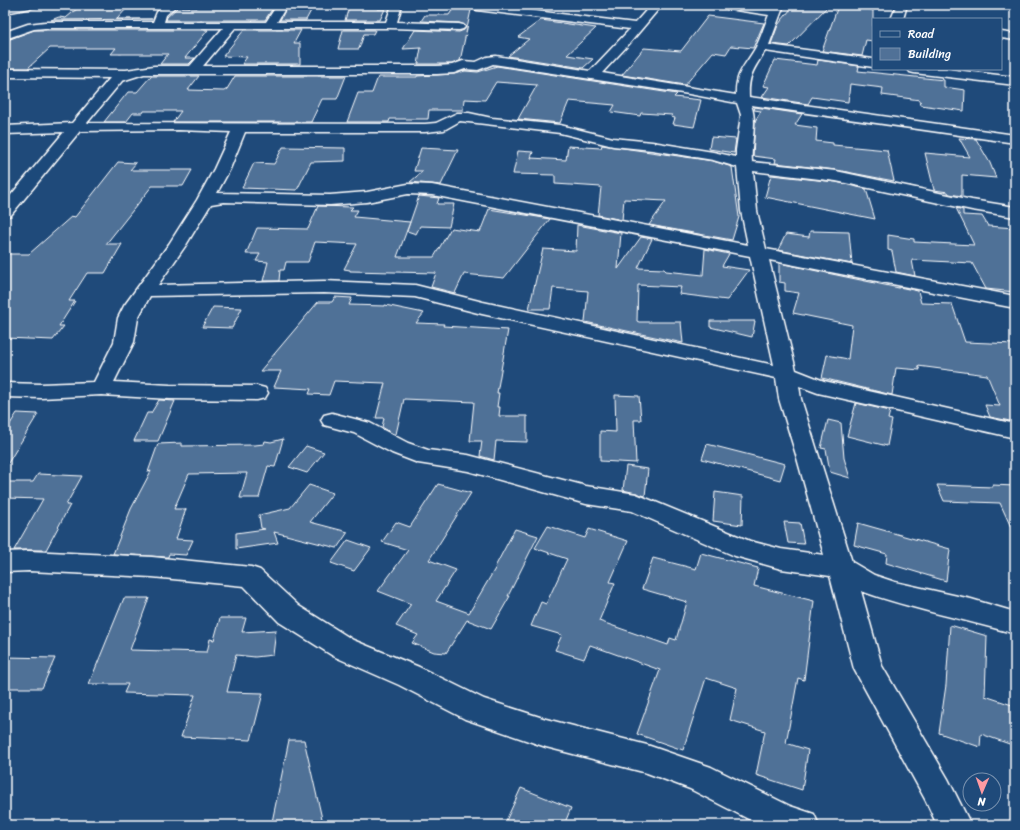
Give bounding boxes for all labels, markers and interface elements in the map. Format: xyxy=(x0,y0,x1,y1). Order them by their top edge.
legend xyxy=(872,18,1002,70)
text: Road xyxy=(908,23,935,45)
text: Building xyxy=(908,43,951,65)
north arrow xyxy=(962,772,1002,812)
text: N xyxy=(977,792,987,811)

